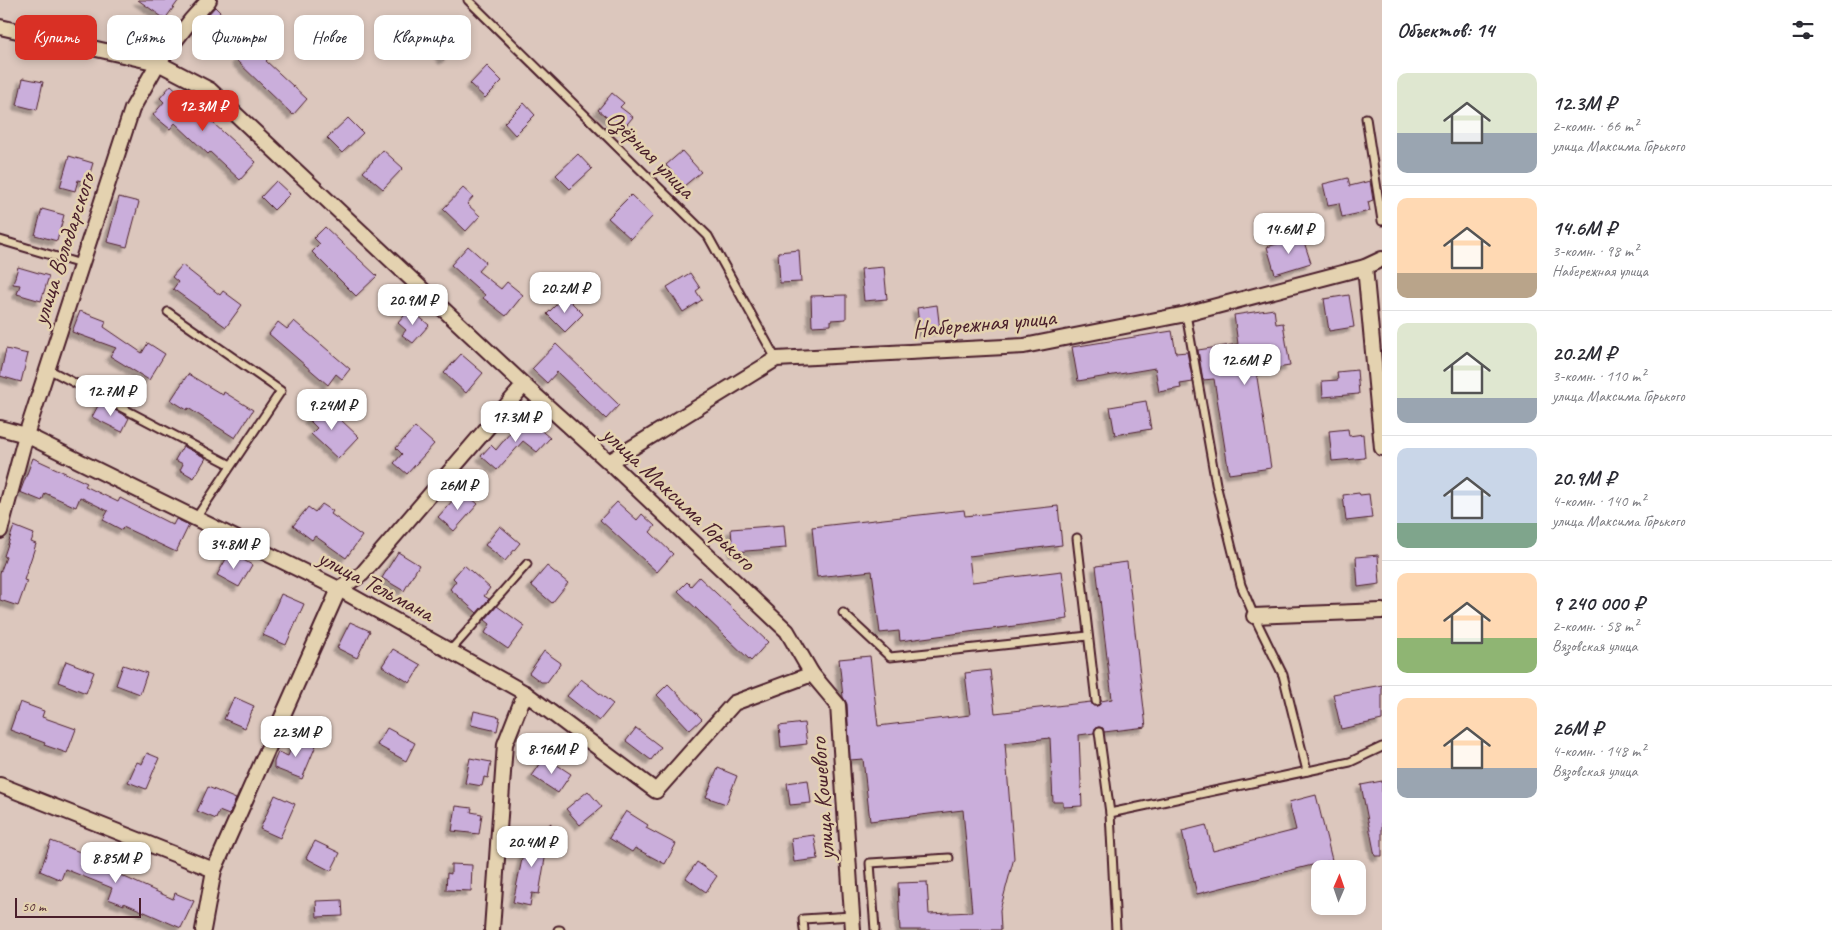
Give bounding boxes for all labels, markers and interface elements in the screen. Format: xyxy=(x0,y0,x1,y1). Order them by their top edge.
chip: Купить xyxy=(15,15,97,60)
chip: Снять xyxy=(107,15,182,60)
chip: Фильтры xyxy=(192,15,284,60)
chip: Новое xyxy=(294,15,364,60)
chip: Квартира xyxy=(374,15,471,60)
icon: filters xyxy=(1789,16,1817,44)
text: Объектов: 14 xyxy=(1397,17,1494,43)
pin: 12.3M ₽ xyxy=(157,90,249,132)
text: 12.3M ₽ xyxy=(1552,90,1616,116)
icon: home xyxy=(1437,93,1497,153)
text: 12.3M ₽ xyxy=(179,96,227,116)
street label: Озёрная улица xyxy=(600,103,703,206)
text: 2-комн. · 66 m² xyxy=(1552,116,1638,136)
text: улица Максима Горького xyxy=(1552,136,1685,156)
street label: улица Володарского xyxy=(24,167,102,331)
pin: 14.6M ₽ xyxy=(1243,212,1335,255)
text: 14.6M ₽ xyxy=(1552,215,1616,241)
icon: home xyxy=(1437,218,1497,278)
text: 14.6M ₽ xyxy=(1265,219,1313,239)
text: 3-комн. · 98 m² xyxy=(1552,241,1638,261)
text: Набережная улица xyxy=(1552,261,1648,281)
pin: 20.2M ₽ xyxy=(519,272,611,314)
text: 20.2M ₽ xyxy=(541,278,589,298)
pin: 20.9M ₽ xyxy=(367,284,459,326)
text: 20.9M ₽ xyxy=(389,290,437,310)
street label: Набережная улица xyxy=(911,302,1058,344)
text: 20.2M ₽ xyxy=(1552,340,1616,366)
icon: home xyxy=(1437,343,1497,403)
pin: 12.6M ₽ xyxy=(1199,344,1291,386)
text: 12.6M ₽ xyxy=(1221,350,1269,370)
text: 3-комн. · 110 m² xyxy=(1552,366,1645,386)
pin: 12.7M ₽ xyxy=(65,374,157,417)
text: 12.7M ₽ xyxy=(87,381,135,401)
text: улица Максима Горького xyxy=(1552,386,1685,406)
pin: 9.24M ₽ xyxy=(286,388,378,431)
text: 9.24M ₽ xyxy=(308,395,356,415)
pin: 17.3M ₽ xyxy=(470,400,562,443)
text: 17.3M ₽ xyxy=(492,407,540,427)
street label: улица Максима Горького xyxy=(595,418,763,578)
text: 20.9M ₽ xyxy=(1552,465,1616,491)
pin: 26M ₽ xyxy=(423,468,493,511)
icon: home xyxy=(1437,468,1497,528)
text: 26M ₽ xyxy=(439,475,477,495)
text: 4-комн. · 140 m² xyxy=(1552,491,1645,511)
text: улица Максима Горького xyxy=(1552,511,1685,531)
pin: 34.8M ₽ xyxy=(188,528,280,570)
text: 34.8M ₽ xyxy=(210,534,258,554)
street label: улица Тельмана xyxy=(311,541,441,629)
text: 9 240 000 ₽ xyxy=(1552,590,1644,616)
icon: home xyxy=(1437,593,1497,653)
text: 2-комн. · 58 m² xyxy=(1552,616,1638,636)
text: Вязовская улица xyxy=(1552,636,1638,656)
text: 26M ₽ xyxy=(1552,715,1603,741)
pin: 22.3M ₽ xyxy=(250,716,342,758)
icon: home xyxy=(1437,718,1497,778)
text: 22.3M ₽ xyxy=(272,722,320,742)
pin: 8.16M ₽ xyxy=(506,732,598,775)
street label: улица Кошевого xyxy=(803,735,841,863)
text: 8.16M ₽ xyxy=(528,739,576,759)
text: 4-комн. · 148 m² xyxy=(1552,741,1645,761)
text: Вязовская улица xyxy=(1552,761,1638,781)
pin: 20.4M ₽ xyxy=(486,826,578,868)
text: 20.4M ₽ xyxy=(508,832,556,852)
pin: 8.85M ₽ xyxy=(70,842,162,884)
text: 8.85M ₽ xyxy=(92,848,140,868)
north arrow xyxy=(1311,860,1366,915)
map controls xyxy=(1311,860,1366,915)
scale bar xyxy=(15,895,141,918)
text: 50 m xyxy=(22,898,46,915)

